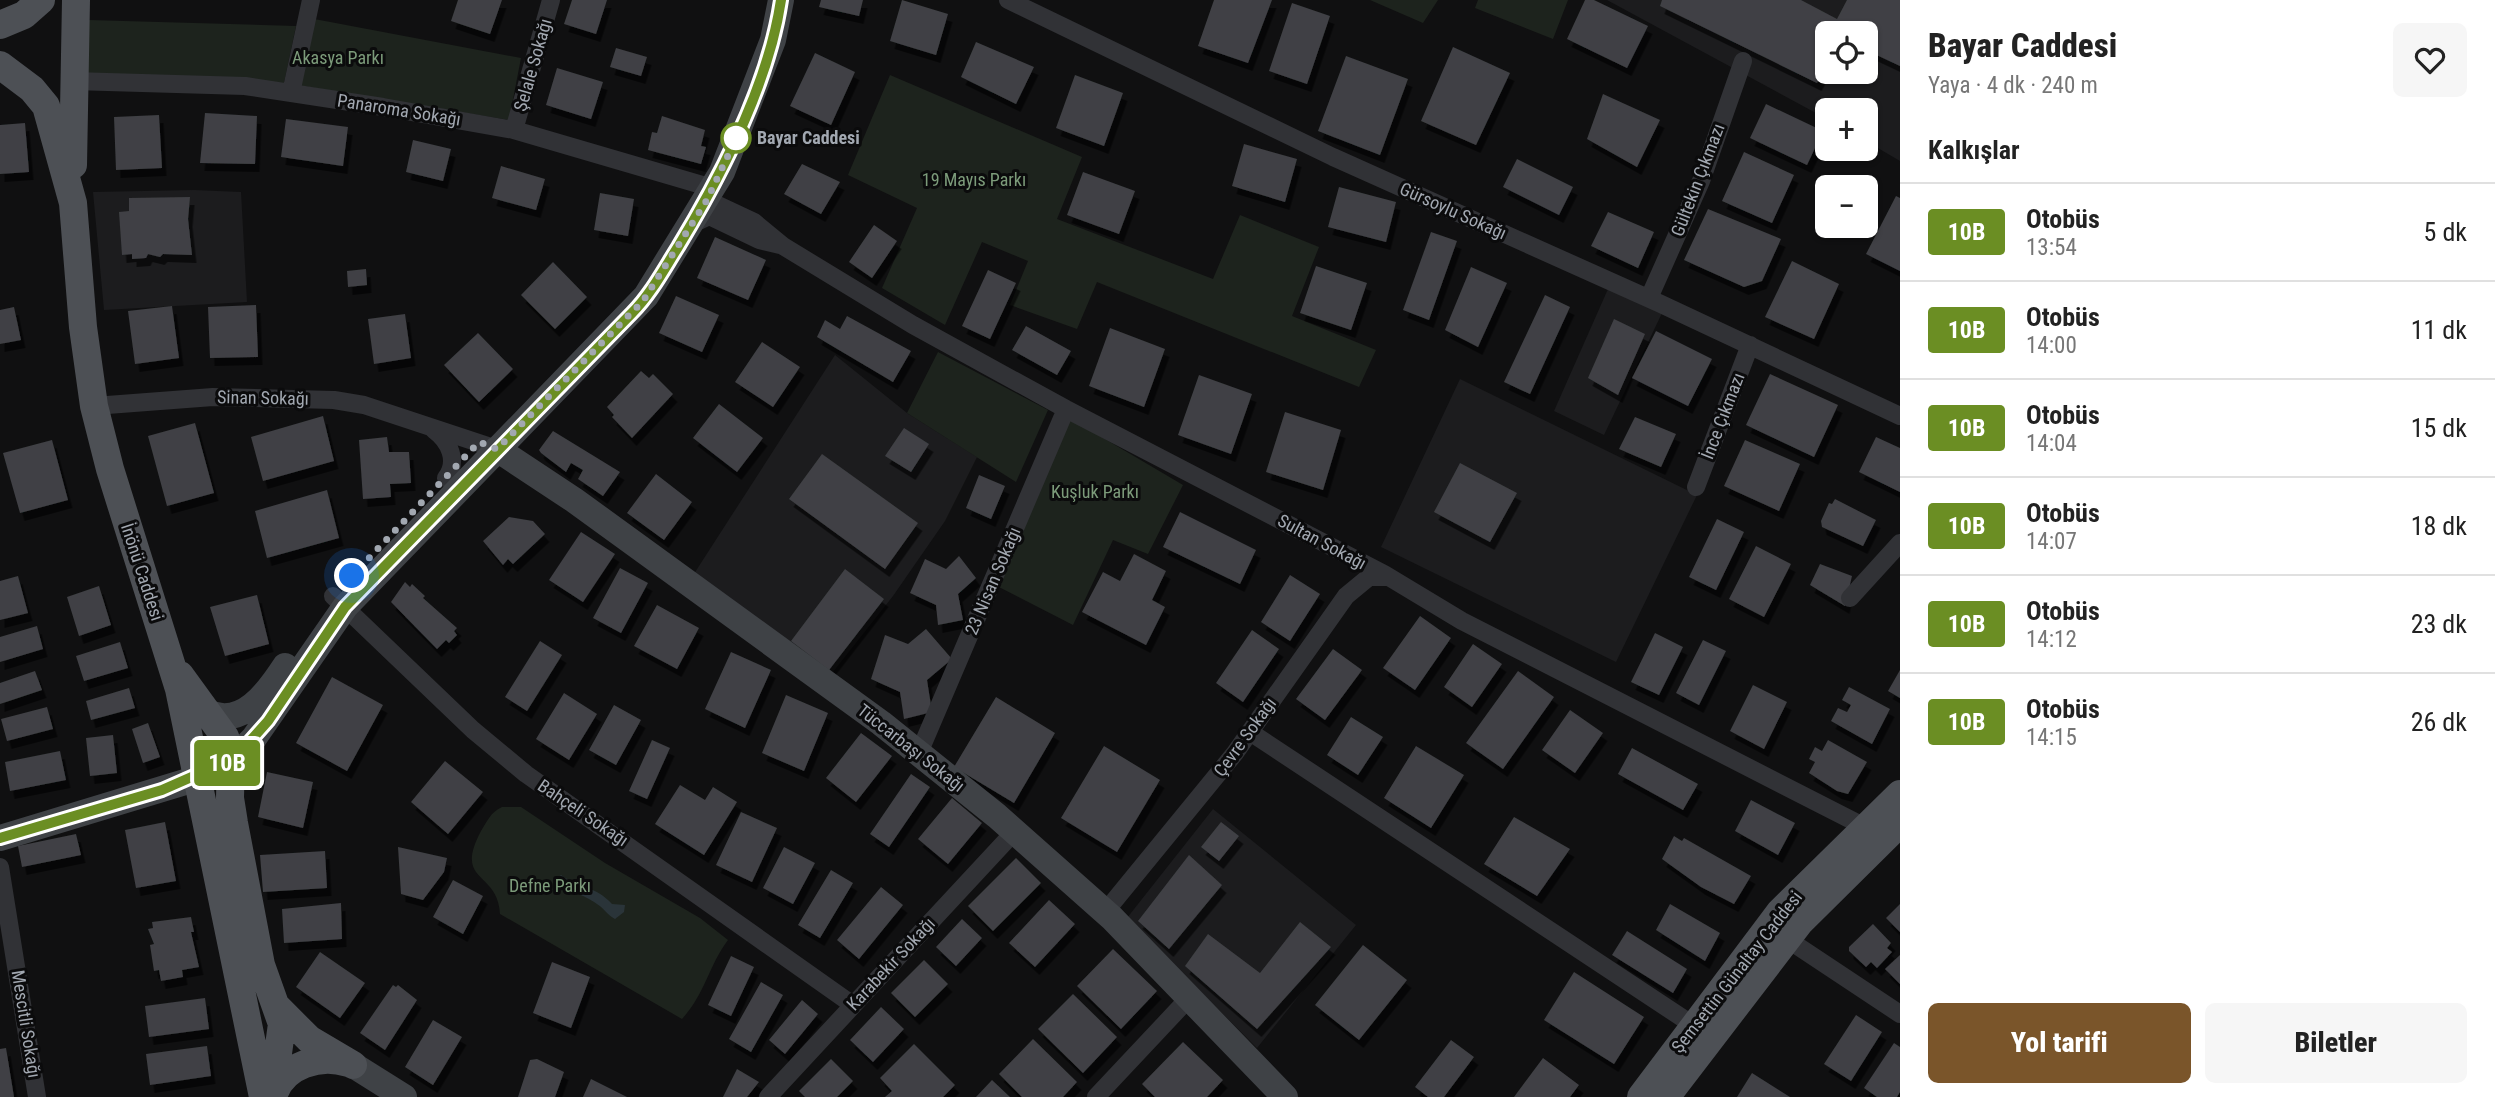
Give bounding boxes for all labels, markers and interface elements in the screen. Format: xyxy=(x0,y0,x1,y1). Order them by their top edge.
street label: Şelale Sokağı xyxy=(509,16,556,114)
map controls xyxy=(1815,21,1878,238)
button: locate xyxy=(1815,21,1878,84)
button: heart xyxy=(2393,23,2467,97)
text: Bayar Caddesi xyxy=(1928,26,2117,65)
park label: Akasya Parkı xyxy=(292,47,384,68)
text: Yaya · 4 dk · 240 m xyxy=(1928,72,2098,99)
street label: Panaroma Sokağı xyxy=(336,89,462,130)
button: + xyxy=(1815,98,1878,161)
street label: Gültekin Çıkmazı xyxy=(1666,120,1729,239)
marker: Bayar Caddesi xyxy=(721,123,751,153)
place label: Bayar Caddesi xyxy=(757,127,860,148)
text: Kalkışlar xyxy=(1928,135,2020,165)
park label: 19 Mayıs Parkı xyxy=(922,169,1026,190)
button: − xyxy=(1815,175,1878,238)
street label: Gürsoylu Sokağı xyxy=(1397,178,1510,243)
text: Otobüs xyxy=(2026,204,2100,234)
text: 5 dk xyxy=(2424,217,2467,247)
text: 10B xyxy=(1948,218,1985,246)
text: 13:54 xyxy=(2026,234,2077,261)
text: Otobüs xyxy=(2026,302,2100,332)
text: 11 dk xyxy=(2411,315,2467,345)
text: 10B xyxy=(1948,316,1985,344)
text: 14:00 xyxy=(2026,332,2077,359)
street label: İnce Çıkmazı xyxy=(1696,370,1749,462)
street label: Sinan Sokağı xyxy=(217,386,309,409)
text: Otobüs xyxy=(2026,400,2100,430)
text: 15 dk xyxy=(2411,413,2467,443)
text: 10B xyxy=(1948,414,1985,442)
text: 14:04 xyxy=(2026,430,2077,457)
park label: Kuşluk Parkı xyxy=(1051,481,1139,502)
text: Otobüs xyxy=(2026,498,2100,528)
street label: Sultan Sokağı xyxy=(1274,509,1370,574)
text: 18 dk xyxy=(2411,511,2467,541)
text: 10B xyxy=(1948,512,1985,540)
street label: İnönü Caddesi xyxy=(117,520,168,623)
street label: 23 Nisan Sokağı xyxy=(960,524,1025,638)
text: 14:07 xyxy=(2026,528,2077,555)
your location xyxy=(334,558,369,593)
text: Otobüs xyxy=(2026,596,2100,626)
text: 23 dk xyxy=(2411,609,2467,639)
text: 10B xyxy=(1948,610,1985,638)
text: 14:12 xyxy=(2026,626,2077,653)
street label: Çevre Sokağı xyxy=(1209,693,1280,780)
text: Otobüs xyxy=(2026,694,2100,724)
street label: Tüccarbaşı Sokağı xyxy=(854,699,969,796)
text: 26 dk xyxy=(2411,707,2467,737)
text: 10B xyxy=(1948,708,1985,736)
text: 14:15 xyxy=(2026,724,2077,751)
line badge: 10B xyxy=(187,740,267,786)
text: 10B xyxy=(208,749,246,777)
street label: Bahçeli Sokağı xyxy=(534,775,632,851)
park label: Defne Parkı xyxy=(509,875,591,896)
street label: Şemsettin Günaltay Caddesi xyxy=(1667,887,1806,1057)
street label: Karabekir Sokağı xyxy=(842,913,939,1015)
street label: Mescitli Sokağı xyxy=(8,969,45,1079)
button: Yol tarifi xyxy=(1928,1003,2191,1083)
button: Biletler xyxy=(2205,1003,2467,1083)

